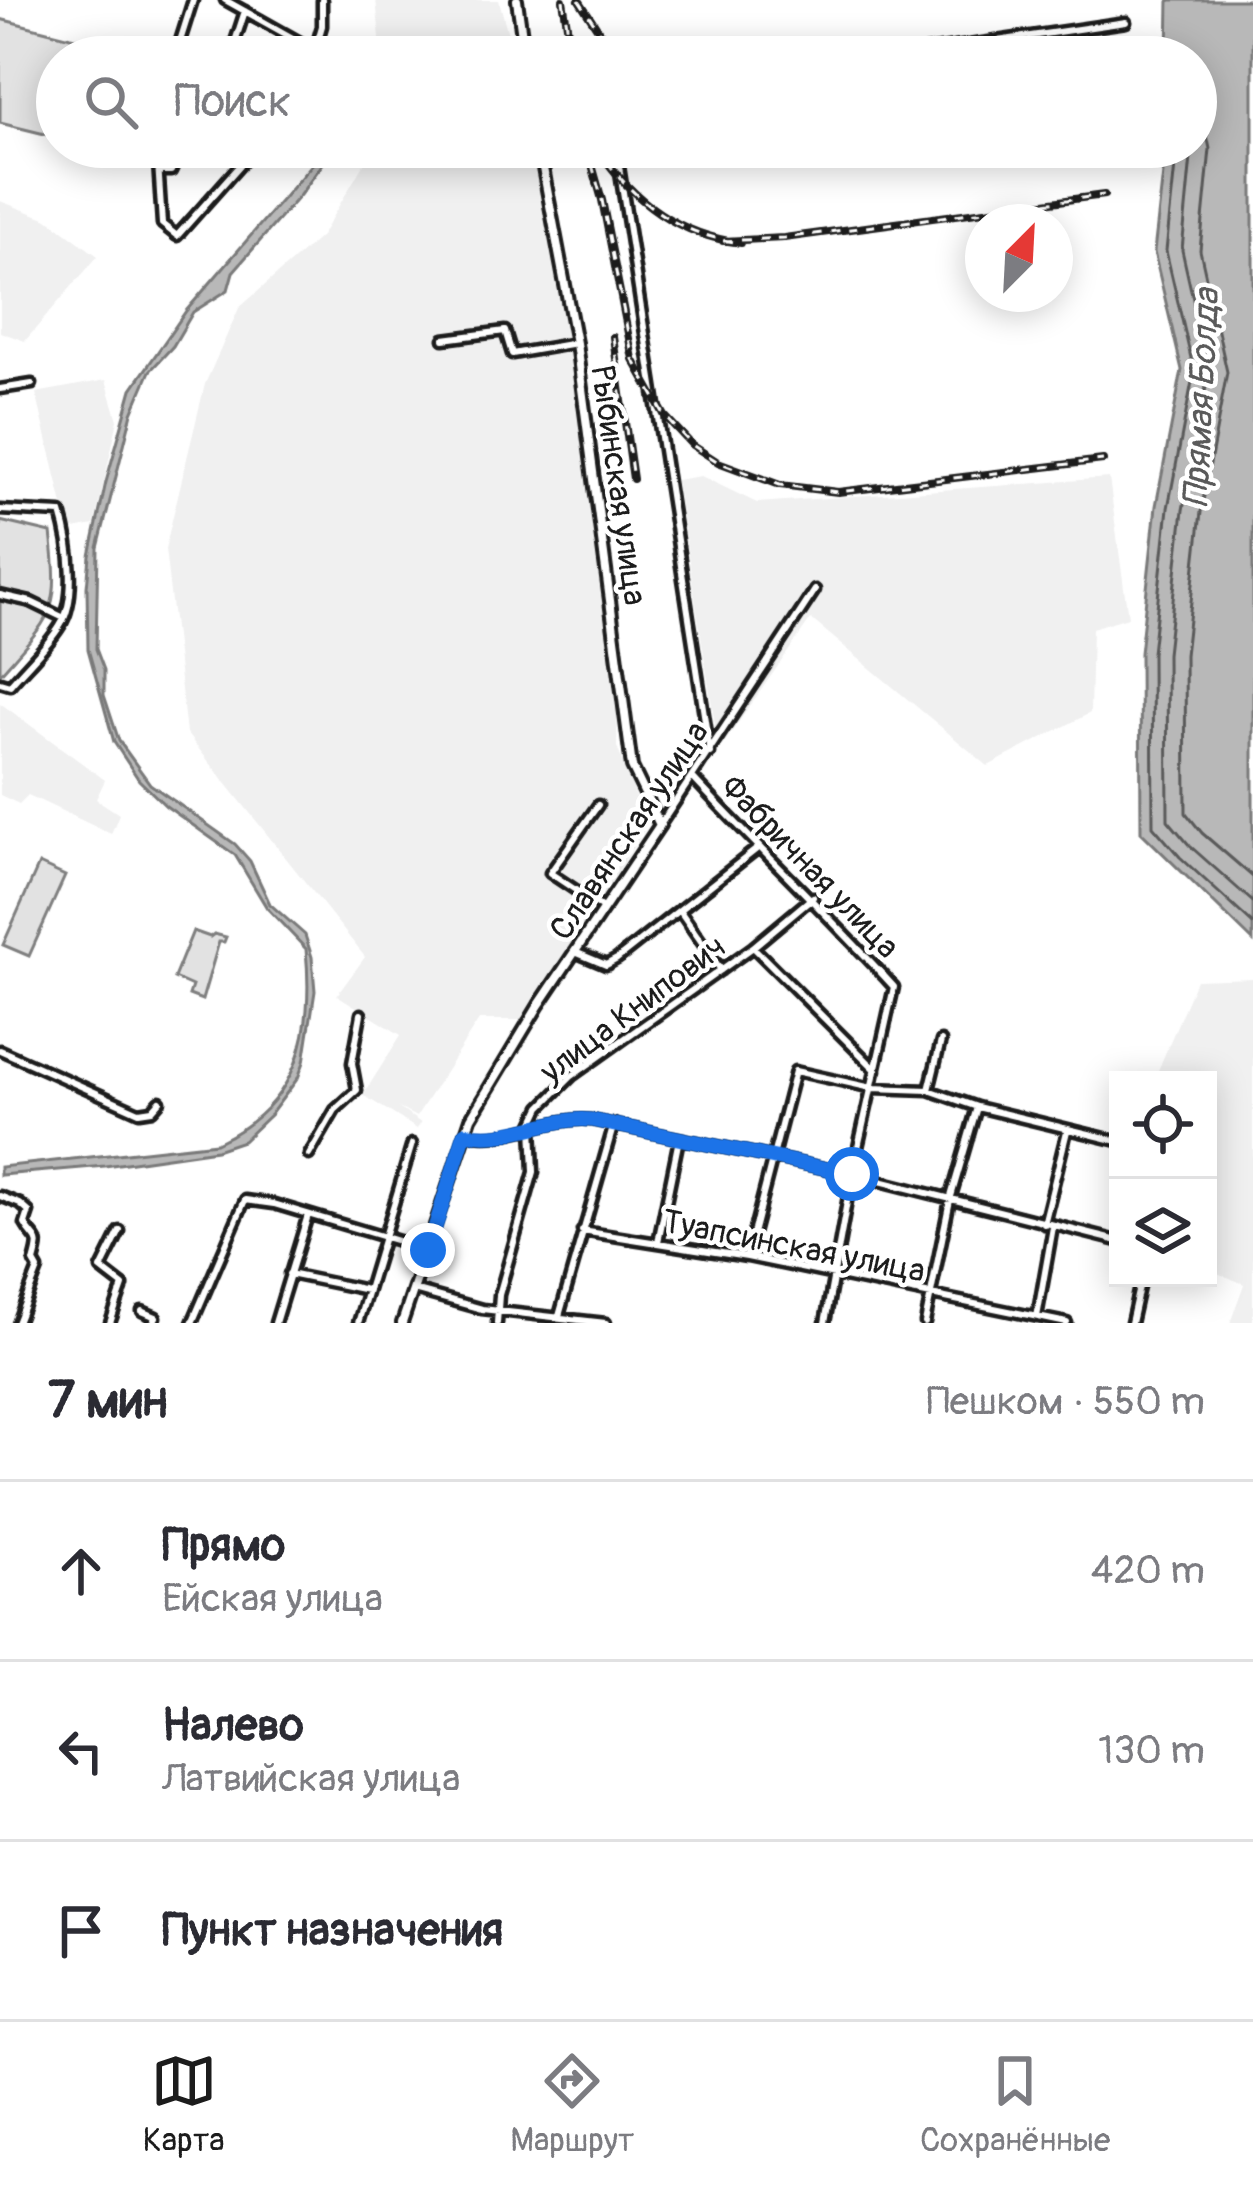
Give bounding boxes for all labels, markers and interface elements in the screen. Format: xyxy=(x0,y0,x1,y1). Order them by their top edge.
search box xyxy=(36,36,1217,168)
icon: search xyxy=(78,69,144,135)
text: Поиск xyxy=(174,74,291,130)
north arrow xyxy=(965,204,1073,312)
water label: Прямая Болда xyxy=(1173,285,1230,509)
street label: Рыбинская улица xyxy=(581,363,656,608)
street label: Славянская улица xyxy=(541,714,718,948)
street label: Фабричная улица xyxy=(712,767,908,967)
street label: улица Книпович xyxy=(531,926,734,1093)
map controls xyxy=(1109,1071,1217,1287)
button: locate xyxy=(1109,1071,1217,1179)
route start xyxy=(825,1147,879,1201)
button: layers xyxy=(1109,1179,1217,1287)
street label: Туапсинская улица xyxy=(659,1201,928,1292)
route end xyxy=(401,1223,455,1277)
text: 7 мин xyxy=(48,1369,168,1433)
text: Пешком · 550 m xyxy=(926,1377,1205,1426)
text: Прямо xyxy=(162,1518,285,1574)
icon: ahead xyxy=(48,1538,114,1604)
text: 420 m xyxy=(1091,1546,1205,1595)
text: Ейская улица xyxy=(162,1574,383,1623)
text: Налево xyxy=(162,1698,304,1754)
icon: left xyxy=(48,1718,114,1784)
text: 130 m xyxy=(1098,1726,1205,1775)
text: Латвийская улица xyxy=(162,1754,460,1803)
icon: arrive xyxy=(48,1898,114,1964)
text: Пункт назначения xyxy=(162,1903,503,1959)
tab: Карта xyxy=(143,2048,225,2161)
tab: Маршрут xyxy=(510,2048,634,2161)
tab: Сохранённые xyxy=(920,2048,1110,2161)

